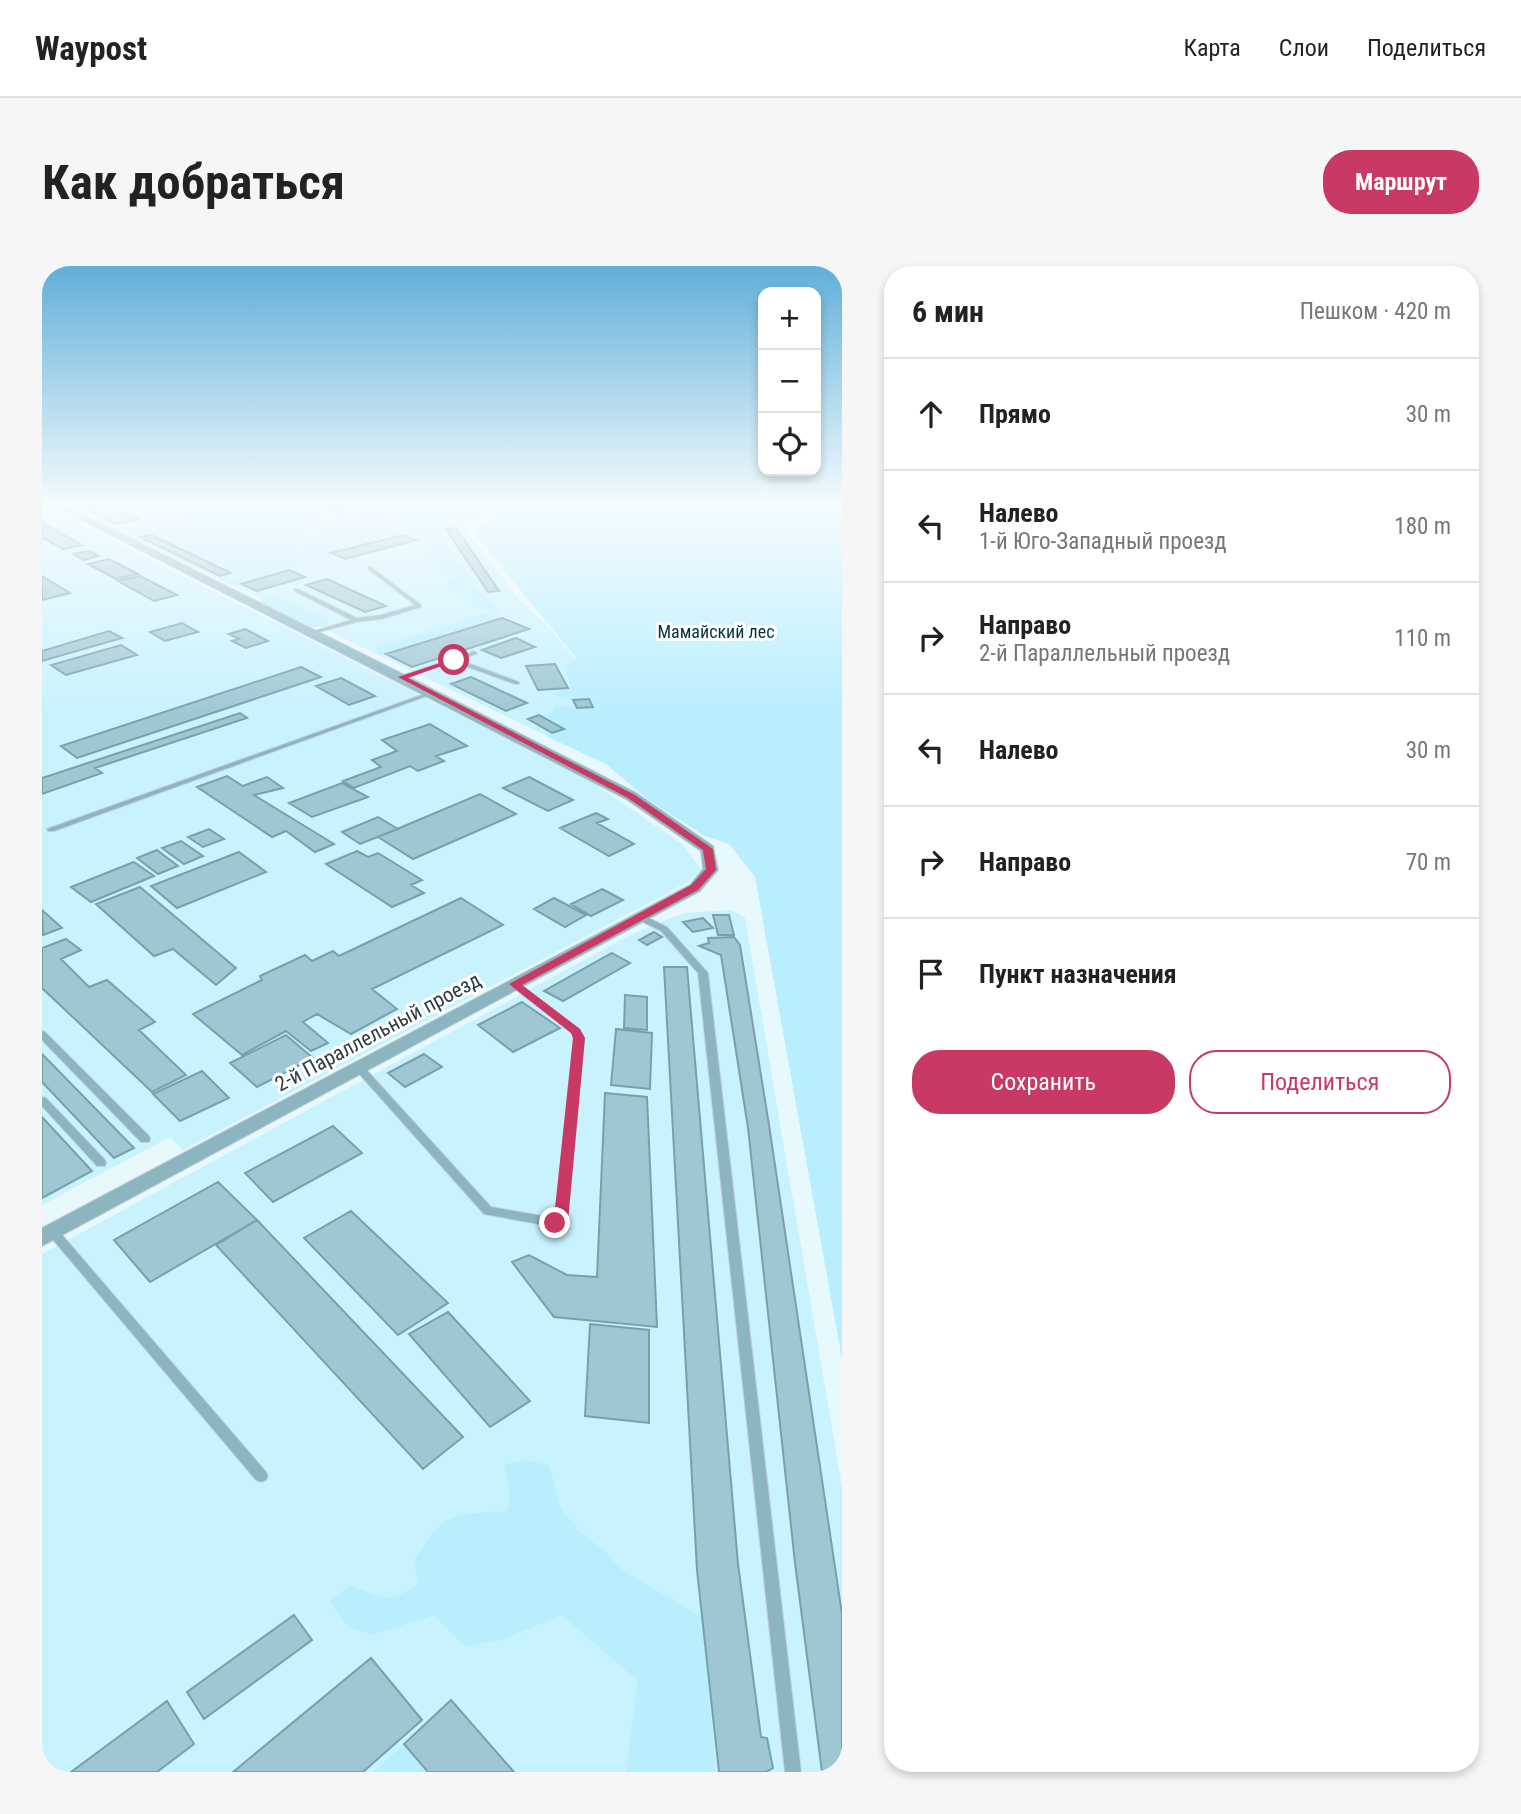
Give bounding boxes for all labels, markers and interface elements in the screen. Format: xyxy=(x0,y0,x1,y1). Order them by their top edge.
text: Waypost xyxy=(35,29,147,68)
text: Карта xyxy=(1183,34,1241,62)
text: Слои xyxy=(1279,34,1329,62)
text: Поделиться xyxy=(1367,34,1486,62)
button: Маршрут xyxy=(1323,150,1479,214)
text: Как добраться xyxy=(42,154,345,211)
map controls xyxy=(758,287,821,476)
button: + xyxy=(758,287,821,350)
text: 6 мин xyxy=(912,294,984,329)
text: Пешком · 420 m xyxy=(1300,298,1451,325)
button: − xyxy=(758,350,821,413)
icon: ahead xyxy=(912,395,950,433)
text: Прямо xyxy=(979,399,1051,429)
text: 30 m xyxy=(1406,401,1451,428)
button: locate xyxy=(758,413,821,476)
text: Налево xyxy=(979,498,1059,528)
icon: left xyxy=(912,507,950,545)
text: 180 m xyxy=(1394,513,1451,540)
text: 1-й Юго-Западный проезд xyxy=(979,528,1227,555)
text: Направо xyxy=(979,610,1071,640)
icon: right xyxy=(912,619,950,657)
park label: Мамайский лес xyxy=(658,621,775,642)
text: 110 m xyxy=(1394,625,1451,652)
text: 2-й Параллельный проезд xyxy=(979,640,1230,667)
route start xyxy=(438,644,469,675)
icon: left xyxy=(912,731,950,769)
text: Налево xyxy=(979,735,1059,765)
text: 30 m xyxy=(1406,737,1451,764)
icon: right xyxy=(912,843,950,881)
text: Направо xyxy=(979,847,1071,877)
text: 70 m xyxy=(1406,849,1451,876)
icon: arrive xyxy=(912,955,950,993)
text: Пункт назначения xyxy=(979,959,1177,989)
street label: 2-й Параллельный проезд xyxy=(271,968,485,1096)
button: Сохранить xyxy=(912,1050,1175,1114)
button: Поделиться xyxy=(1189,1050,1451,1114)
route end xyxy=(539,1207,570,1238)

